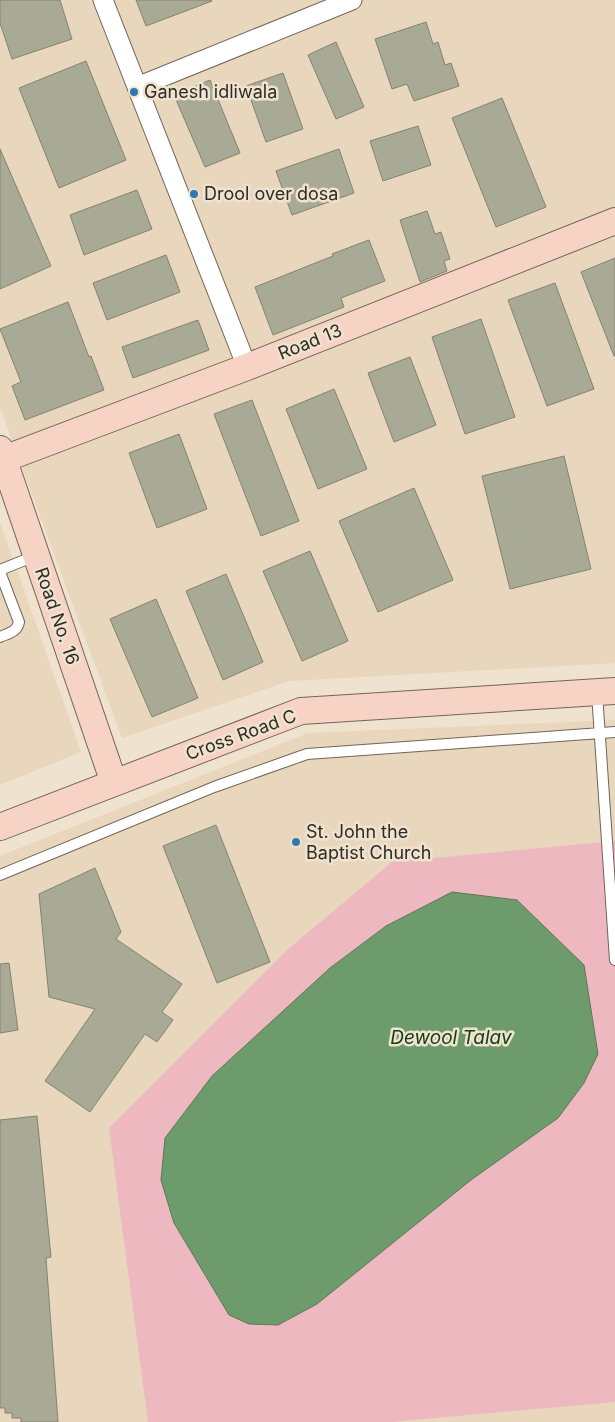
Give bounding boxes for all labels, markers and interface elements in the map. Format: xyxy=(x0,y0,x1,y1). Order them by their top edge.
place label: Ganesh idliwala xyxy=(144,81,277,102)
marker: Ganesh idliwala xyxy=(128,86,140,98)
place label: Drool over dosa xyxy=(204,183,338,204)
marker: Drool over dosa xyxy=(188,188,200,200)
street label: Road 13 xyxy=(275,319,345,364)
street label: Road No. 16 xyxy=(31,564,84,667)
street label: Cross Road C xyxy=(183,705,299,764)
place label: St. John the Baptist Church xyxy=(306,821,431,863)
marker: St. John the Baptist Church xyxy=(290,836,302,848)
water label: Dewool Talav xyxy=(390,1026,513,1049)

